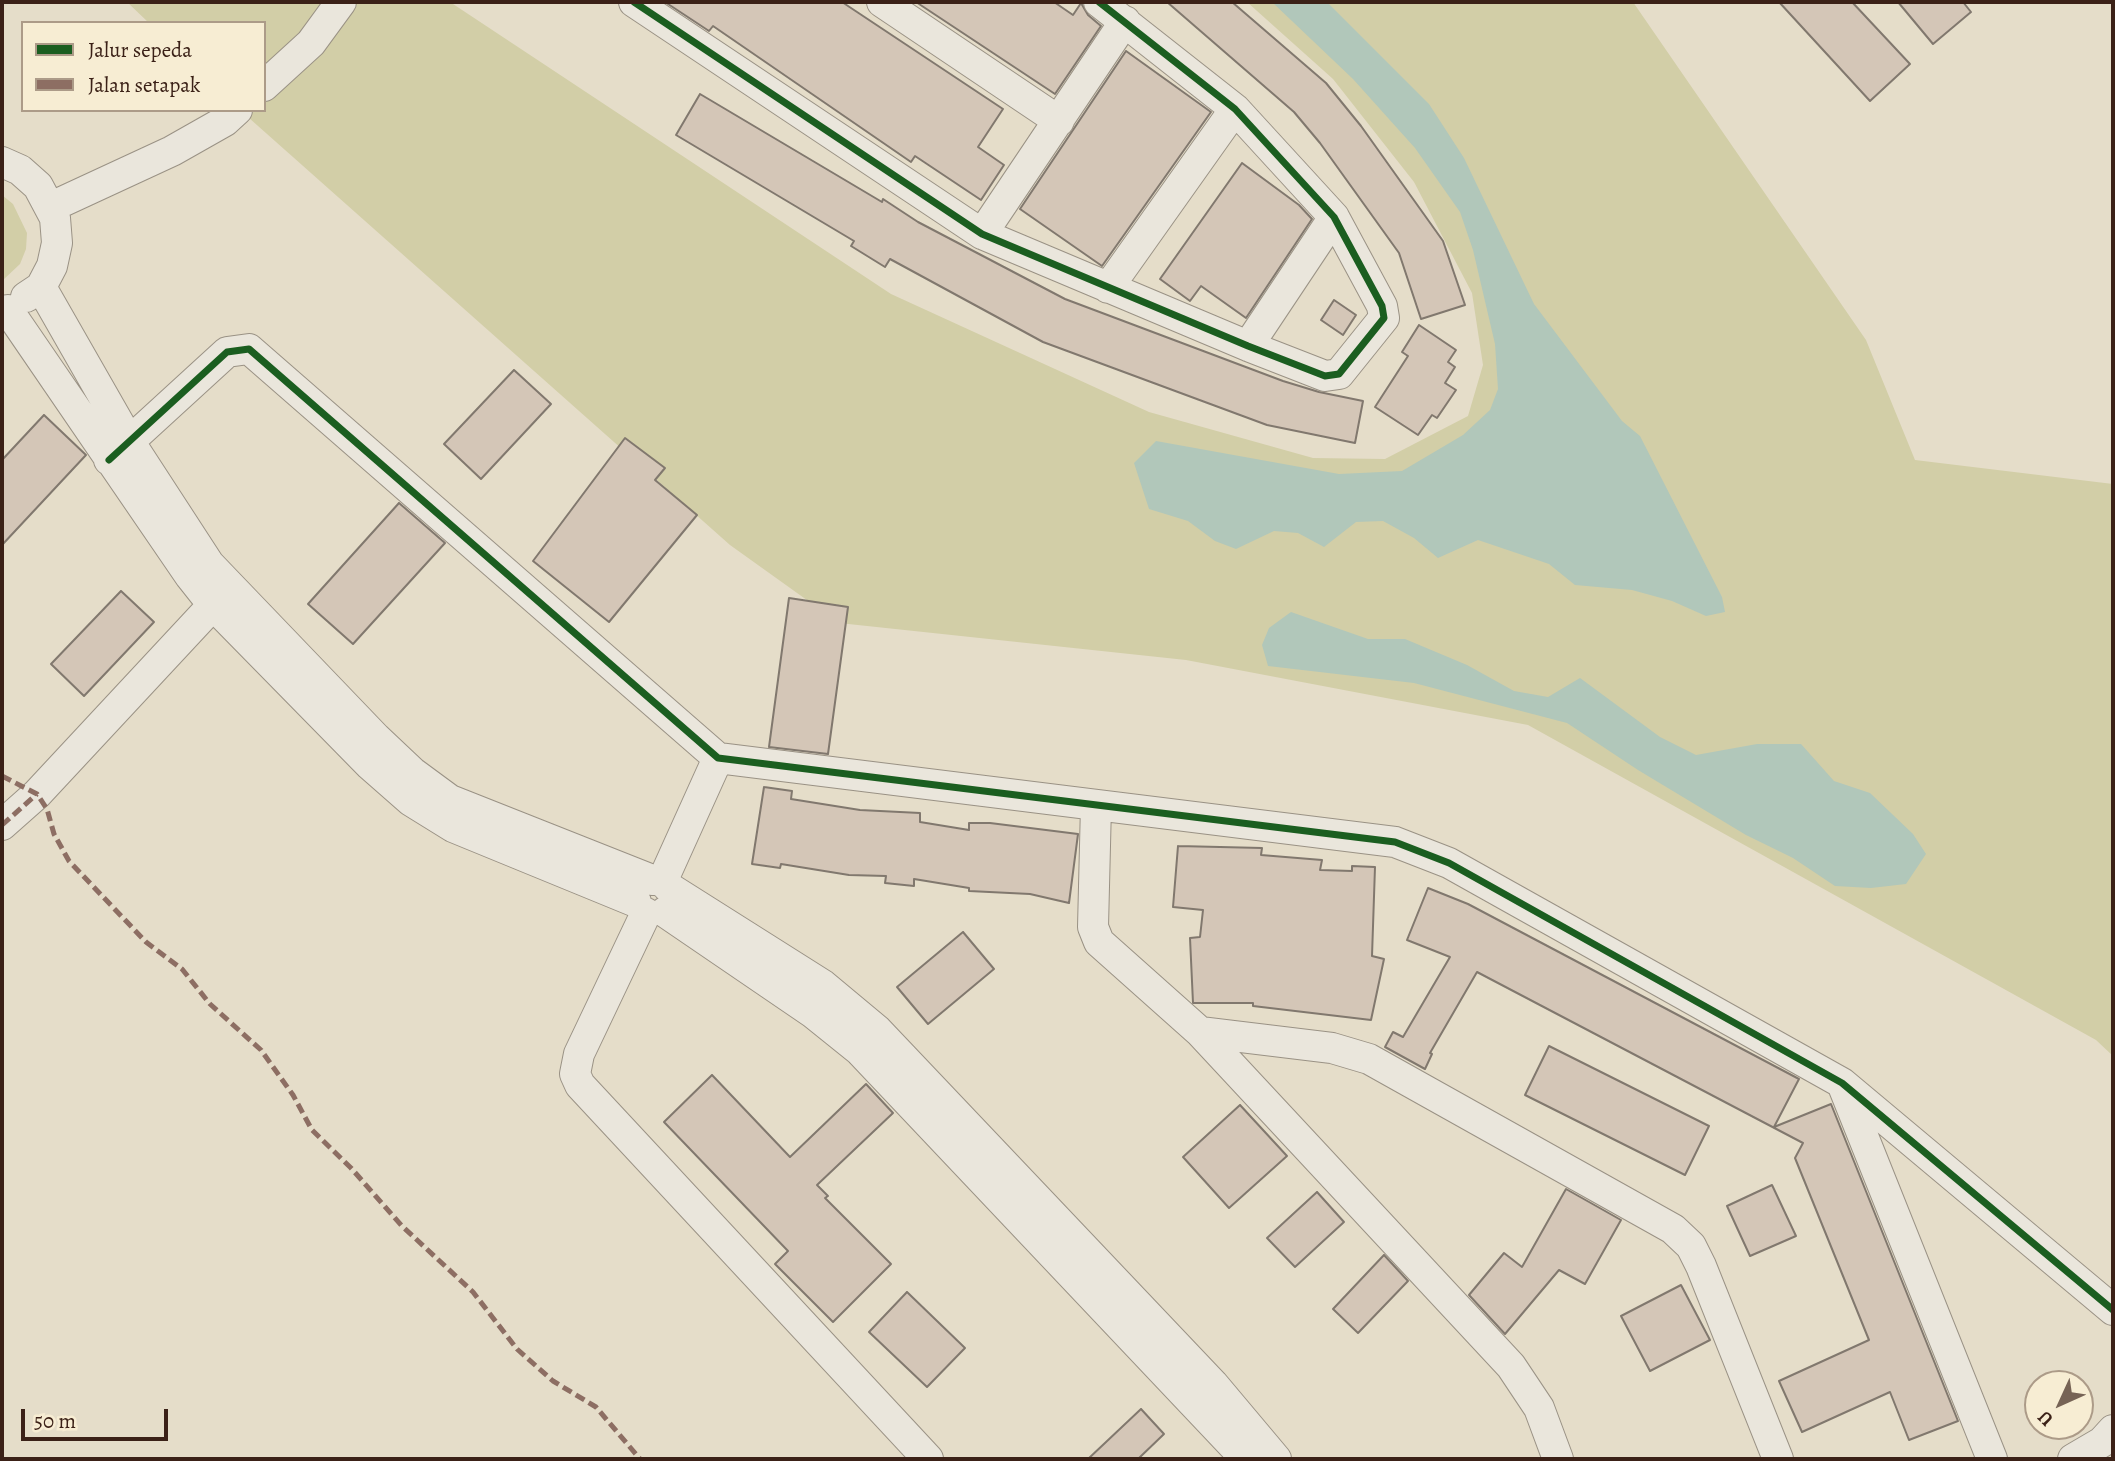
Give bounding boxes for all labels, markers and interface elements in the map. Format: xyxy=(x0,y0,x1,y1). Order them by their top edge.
legend xyxy=(21,21,266,112)
text: Jalur sepeda xyxy=(88,36,192,64)
text: Jalan setapak xyxy=(88,71,200,99)
north arrow xyxy=(2024,1370,2094,1440)
scale bar xyxy=(24,1394,172,1438)
text: U xyxy=(2032,1405,2059,1432)
text: 50 m xyxy=(34,1407,76,1435)

